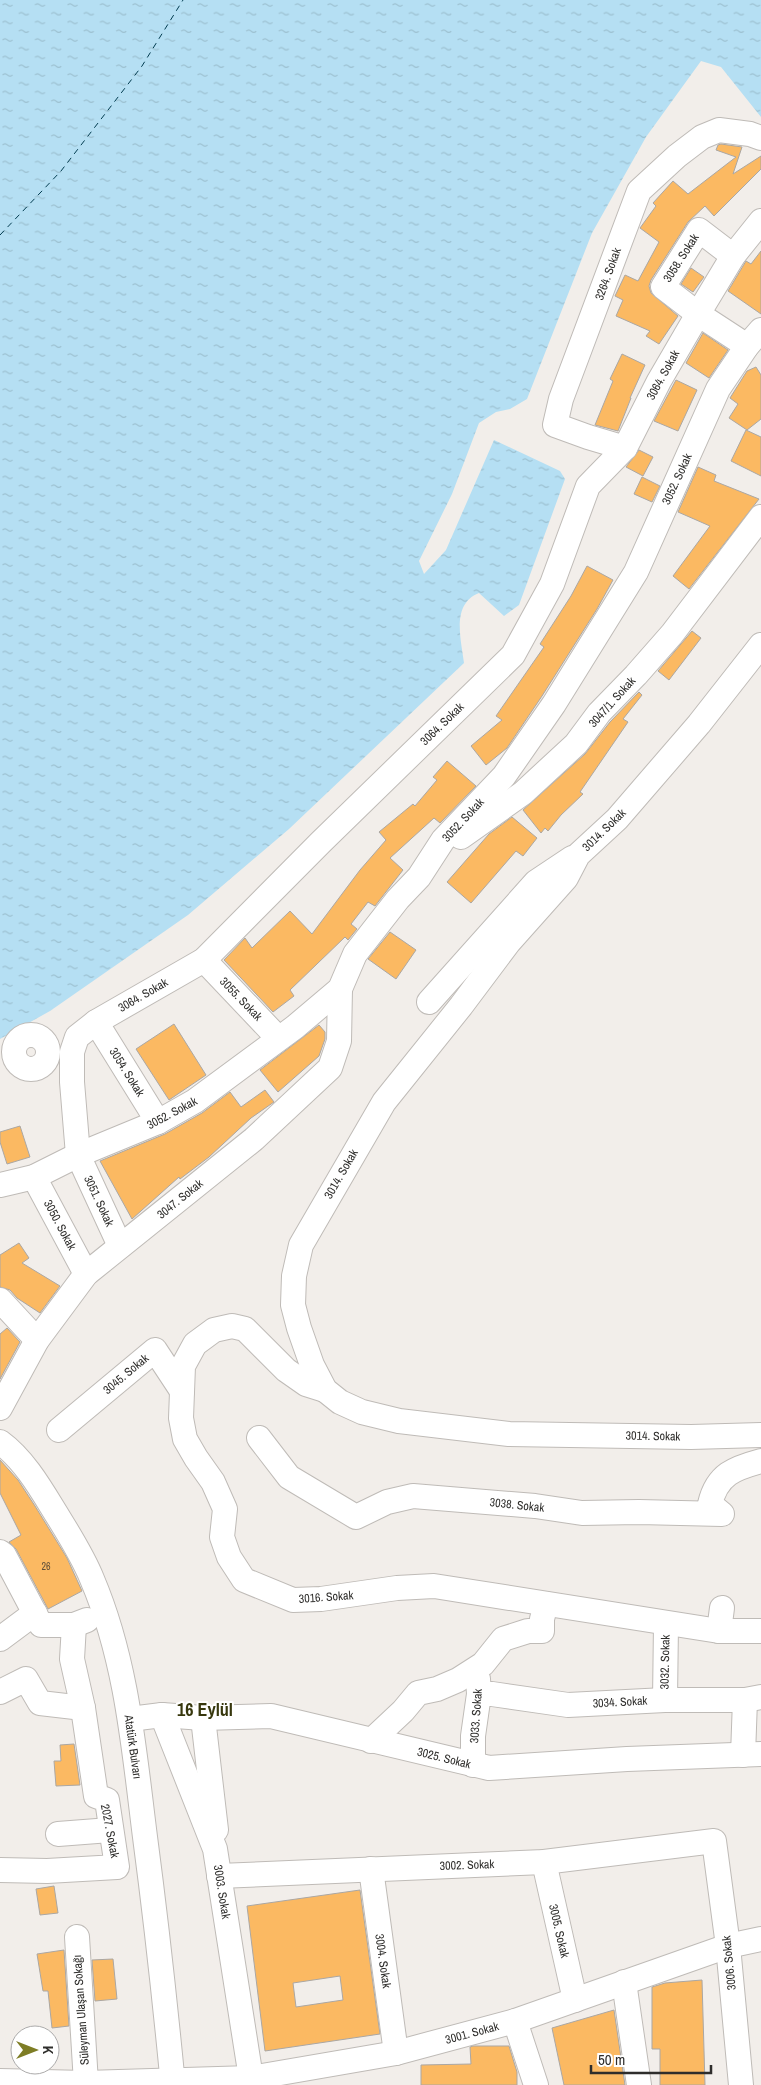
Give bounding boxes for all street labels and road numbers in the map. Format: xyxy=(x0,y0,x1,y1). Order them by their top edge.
street label: 3058. Sokak xyxy=(659,231,703,285)
street label: 3264. Sokak xyxy=(591,245,625,302)
street label: 3064. Sokak xyxy=(643,347,683,403)
street label: 3052. Sokak xyxy=(658,451,696,507)
street label: 3047/1. Sokak xyxy=(585,673,639,731)
street label: 3064. Sokak xyxy=(417,699,467,749)
street label: 3052. Sokak xyxy=(438,794,488,845)
street label: 3014. Sokak xyxy=(579,805,629,855)
street label: 3064. Sokak xyxy=(115,974,171,1016)
street label: 3055. Sokak xyxy=(216,974,266,1024)
street label: 3054. Sokak xyxy=(106,1045,148,1100)
street label: 3052. Sokak xyxy=(144,1093,200,1133)
street label: 3014. Sokak xyxy=(320,1146,362,1202)
street label: 3051. Sokak xyxy=(80,1173,118,1229)
street label: 3047. Sokak xyxy=(154,1176,206,1222)
street label: 3050. Sokak xyxy=(40,1197,80,1253)
street label: 3045. Sokak xyxy=(100,1350,152,1398)
street label: 3014. Sokak xyxy=(626,1428,681,1444)
street label: 3038. Sokak xyxy=(489,1494,545,1516)
street label: 3016. Sokak xyxy=(298,1587,354,1607)
street label: 3032. Sokak xyxy=(657,1634,673,1689)
street label: 3033. Sokak xyxy=(466,1688,486,1744)
street label: 3034. Sokak xyxy=(592,1693,648,1711)
street label: Atatürk Bulvarı xyxy=(120,1713,145,1780)
street label: 3025. Sokak xyxy=(416,1744,473,1772)
street label: 2027. Sokak xyxy=(97,1803,123,1859)
street label: 3002. Sokak xyxy=(439,1856,495,1874)
street label: 3003. Sokak xyxy=(210,1864,234,1920)
street label: 3005. Sokak xyxy=(545,1903,573,1960)
street label: 3004. Sokak xyxy=(371,1933,395,1989)
street label: 3006. Sokak xyxy=(718,1935,740,1991)
street label: Süleyman Ulaşan Sokağı xyxy=(69,1954,93,2066)
street label: 3001. Sokak xyxy=(444,2018,501,2048)

